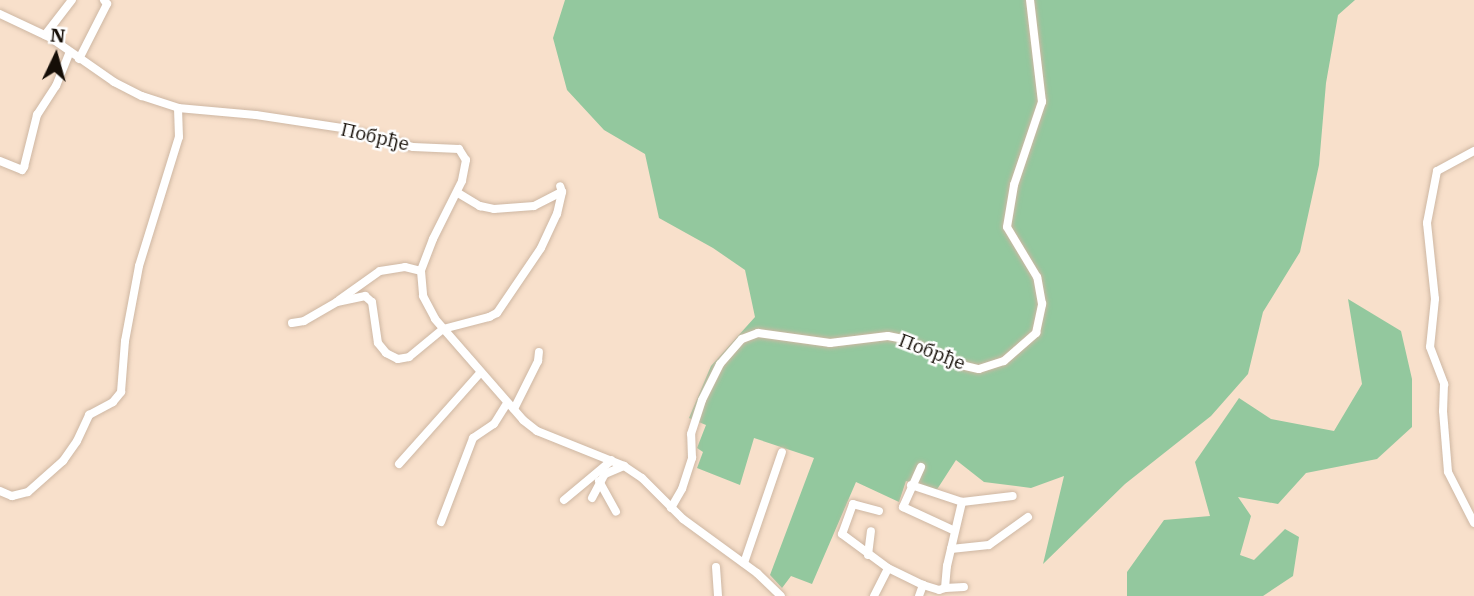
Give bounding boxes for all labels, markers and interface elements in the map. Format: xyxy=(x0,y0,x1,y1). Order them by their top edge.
north arrow xyxy=(21,21,91,91)
text: N xyxy=(49,22,66,48)
street label: Побрђе xyxy=(339,118,411,156)
street label: Побрђе xyxy=(895,329,969,375)

